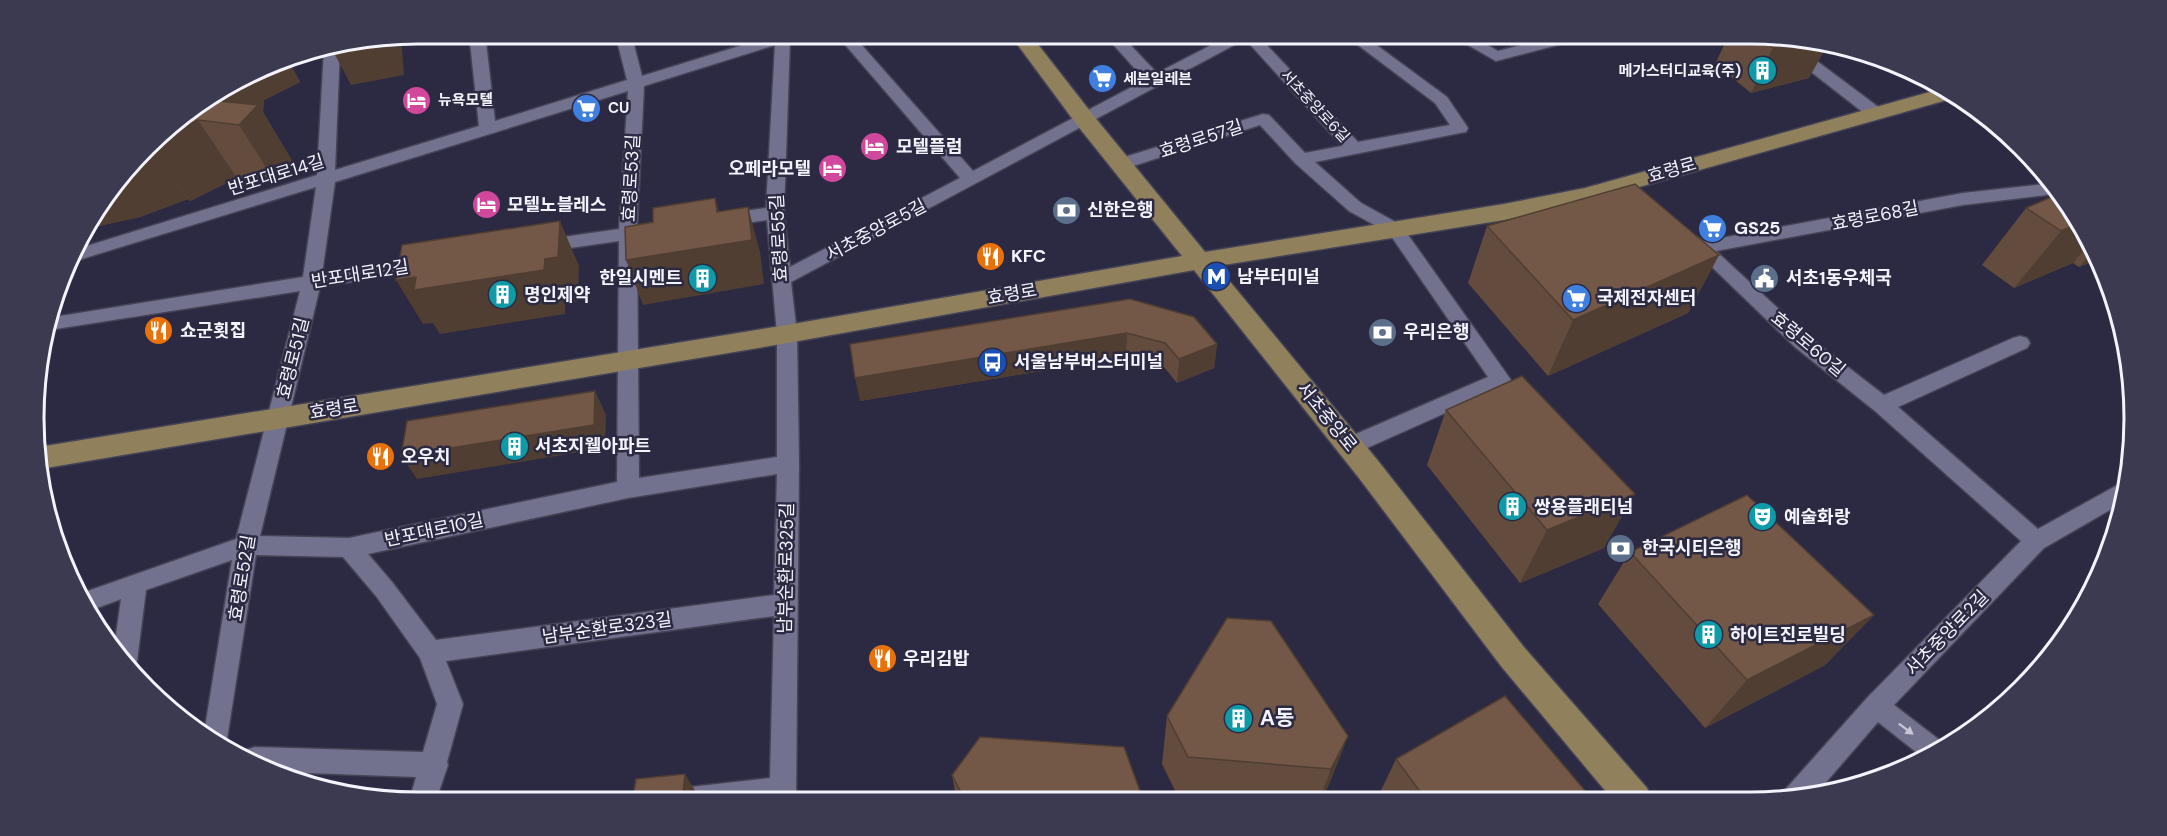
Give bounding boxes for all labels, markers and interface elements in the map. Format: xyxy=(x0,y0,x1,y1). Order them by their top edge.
building icon: 메가스터디교육(주) xyxy=(1746,55,1778,87)
place label: 메가스터디교육(주) xyxy=(1618,61,1741,81)
supermarket icon: 세븐일레븐 xyxy=(1086,63,1118,95)
street label: 서초중앙로6길 xyxy=(1276,65,1354,147)
place label: 세븐일레븐 xyxy=(1123,69,1192,89)
hotel icon: 뉴욕모텔 xyxy=(401,84,433,116)
place label: 뉴욕모텔 xyxy=(438,90,493,110)
supermarket icon: CU xyxy=(571,92,603,124)
place label: CU xyxy=(608,98,629,118)
street label: 효령로57길 xyxy=(1156,114,1246,164)
hotel icon: 모텔플럼 xyxy=(859,131,891,163)
street label: 효령로53길 xyxy=(617,134,645,222)
place label: 모텔플럼 xyxy=(896,135,962,159)
street label: 반포대로14길 xyxy=(225,149,327,201)
street label: 효령로 xyxy=(1645,152,1699,188)
hotel icon: 오페라모텔 xyxy=(816,153,848,185)
place label: 오페라모텔 xyxy=(728,157,811,181)
hotel icon: 모텔노블레스 xyxy=(470,189,502,221)
place label: 모텔노블레스 xyxy=(507,193,606,217)
street label: 효령로55길 xyxy=(765,193,793,283)
street label: 서초중앙로5길 xyxy=(822,194,930,266)
bank icon: 신한은행 xyxy=(1050,194,1082,226)
street label: 효령로68길 xyxy=(1829,196,1921,236)
place label: 신한은행 xyxy=(1087,198,1153,222)
supermarket icon: GS25 xyxy=(1697,212,1729,244)
place label: GS25 xyxy=(1734,216,1780,240)
restaurant icon: KFC xyxy=(974,240,1006,272)
place label: KFC xyxy=(1011,244,1046,268)
street label: 반포대로12길 xyxy=(309,254,411,294)
metro station icon: 남부터미널 xyxy=(1200,261,1232,293)
building icon: 한일시멘트 xyxy=(687,262,719,294)
public building icon: 서초1동우체국 xyxy=(1749,262,1781,294)
place label: 남부터미널 xyxy=(1237,265,1320,289)
place label: 한일시멘트 xyxy=(599,266,682,290)
place label: 서초1동우체국 xyxy=(1786,266,1892,290)
street label: 효령로 xyxy=(985,278,1039,310)
building icon: 명인제약 xyxy=(487,279,519,311)
supermarket icon: 국제전자센터 xyxy=(1560,282,1592,314)
place label: 명인제약 xyxy=(524,283,591,307)
place label: 국제전자센터 xyxy=(1597,286,1696,310)
street label: 효령로60길 xyxy=(1766,306,1850,382)
restaurant icon: 쇼군횟집 xyxy=(143,315,175,347)
street label: 효령로51길 xyxy=(271,315,315,401)
bank icon: 우리은행 xyxy=(1366,316,1398,348)
place label: 쇼군횟집 xyxy=(180,319,246,343)
place label: 우리은행 xyxy=(1403,320,1469,344)
bus stop icon: 서울남부버스터미널 xyxy=(977,346,1009,378)
place label: 서울남부버스터미널 xyxy=(1014,350,1163,374)
street label: 서초중앙로 xyxy=(1292,377,1362,457)
street label: 효령로 xyxy=(308,393,360,425)
building icon: 서초지웰아파트 xyxy=(498,430,530,462)
place label: 서초지웰아파트 xyxy=(535,434,651,458)
restaurant icon: 오우치 xyxy=(364,441,396,473)
place label: 오우치 xyxy=(401,445,451,469)
building icon: 쌍용플래티넘 xyxy=(1497,491,1529,523)
place label: 쌍용플래티넘 xyxy=(1534,495,1633,519)
theatre icon: 예술화랑 xyxy=(1747,501,1779,533)
street label: 남부순환로325길 xyxy=(773,502,799,634)
place label: 예술화랑 xyxy=(1784,505,1851,529)
street label: 반포대로10길 xyxy=(382,508,486,552)
bank icon: 한국시티은행 xyxy=(1605,532,1637,564)
street label: 효령로52길 xyxy=(223,533,261,623)
place label: 한국시티은행 xyxy=(1642,536,1741,560)
street label: 서초중앙로2길 xyxy=(1900,585,1994,681)
street label: 남부순환로323길 xyxy=(540,607,674,649)
building icon: 하이트진로빌딩 xyxy=(1693,619,1725,651)
place label: 하이트진로빌딩 xyxy=(1730,623,1846,647)
restaurant icon: 우리김밥 xyxy=(866,643,898,675)
place label: 우리김밥 xyxy=(903,647,970,671)
building icon: A동 xyxy=(1223,702,1255,734)
place label: A동 xyxy=(1260,704,1294,732)
one-way arrow xyxy=(1898,723,1914,735)

